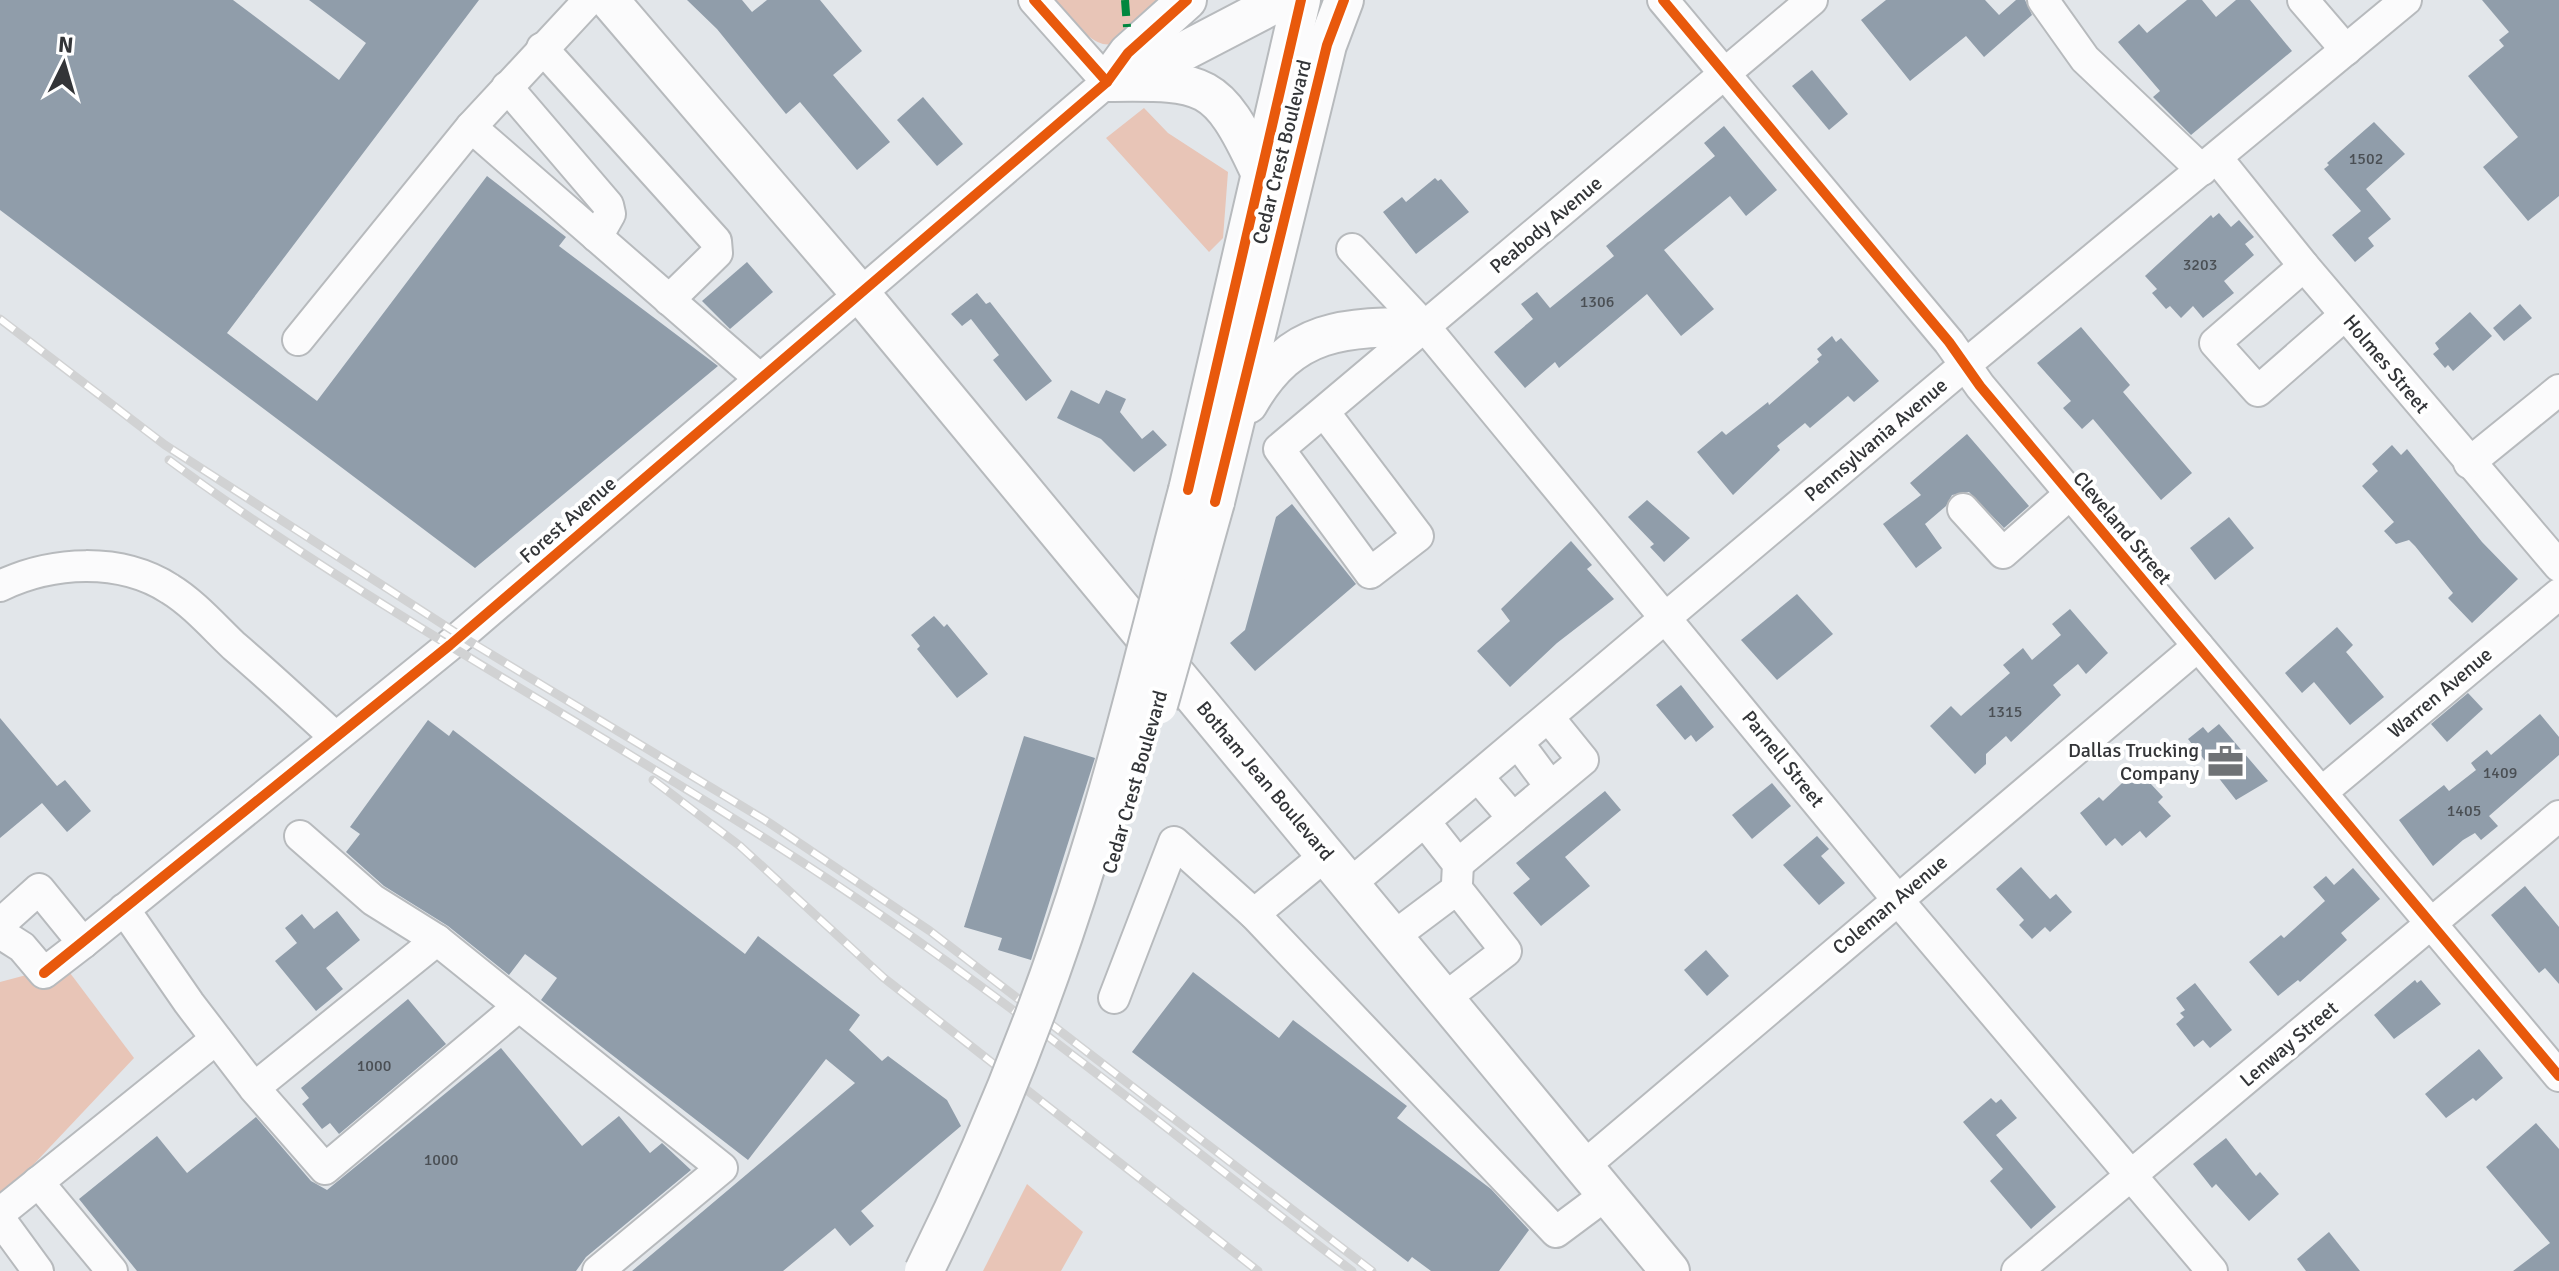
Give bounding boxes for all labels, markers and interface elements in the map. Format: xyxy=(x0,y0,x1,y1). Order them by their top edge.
north arrow xyxy=(24,24,104,104)
text: N xyxy=(57,30,75,59)
street label: Cedar Crest Boulevard xyxy=(1247,57,1317,247)
house number: 1502 xyxy=(2349,149,2383,169)
street label: Peabody Avenue xyxy=(1485,171,1607,279)
house number: 3203 xyxy=(2183,255,2217,275)
house number: 1306 xyxy=(1580,292,1614,312)
street label: Holmes Street xyxy=(2338,310,2434,418)
street label: Pennsylvania Avenue xyxy=(1799,373,1953,507)
street label: Cleveland Street xyxy=(2067,466,2177,590)
street label: Forest Avenue xyxy=(515,471,621,569)
street label: Warren Avenue xyxy=(2383,642,2497,744)
street label: Cedar Crest Boulevard xyxy=(1097,687,1173,877)
street label: Botham Jean Boulevard xyxy=(1191,696,1339,866)
house number: 1315 xyxy=(1988,702,2022,722)
street label: Parnell Street xyxy=(1736,706,1830,812)
place label: Dallas Trucking Company xyxy=(2068,738,2200,786)
office icon: Dallas Trucking Company xyxy=(2206,743,2244,781)
house number: 1409 xyxy=(2483,763,2517,783)
house number: 1405 xyxy=(2447,801,2481,821)
street label: Coleman Avenue xyxy=(1828,850,1952,960)
street label: Lenway Street xyxy=(2235,996,2343,1092)
house number: 1000 xyxy=(357,1056,391,1076)
house number: 1000 xyxy=(424,1150,458,1170)

